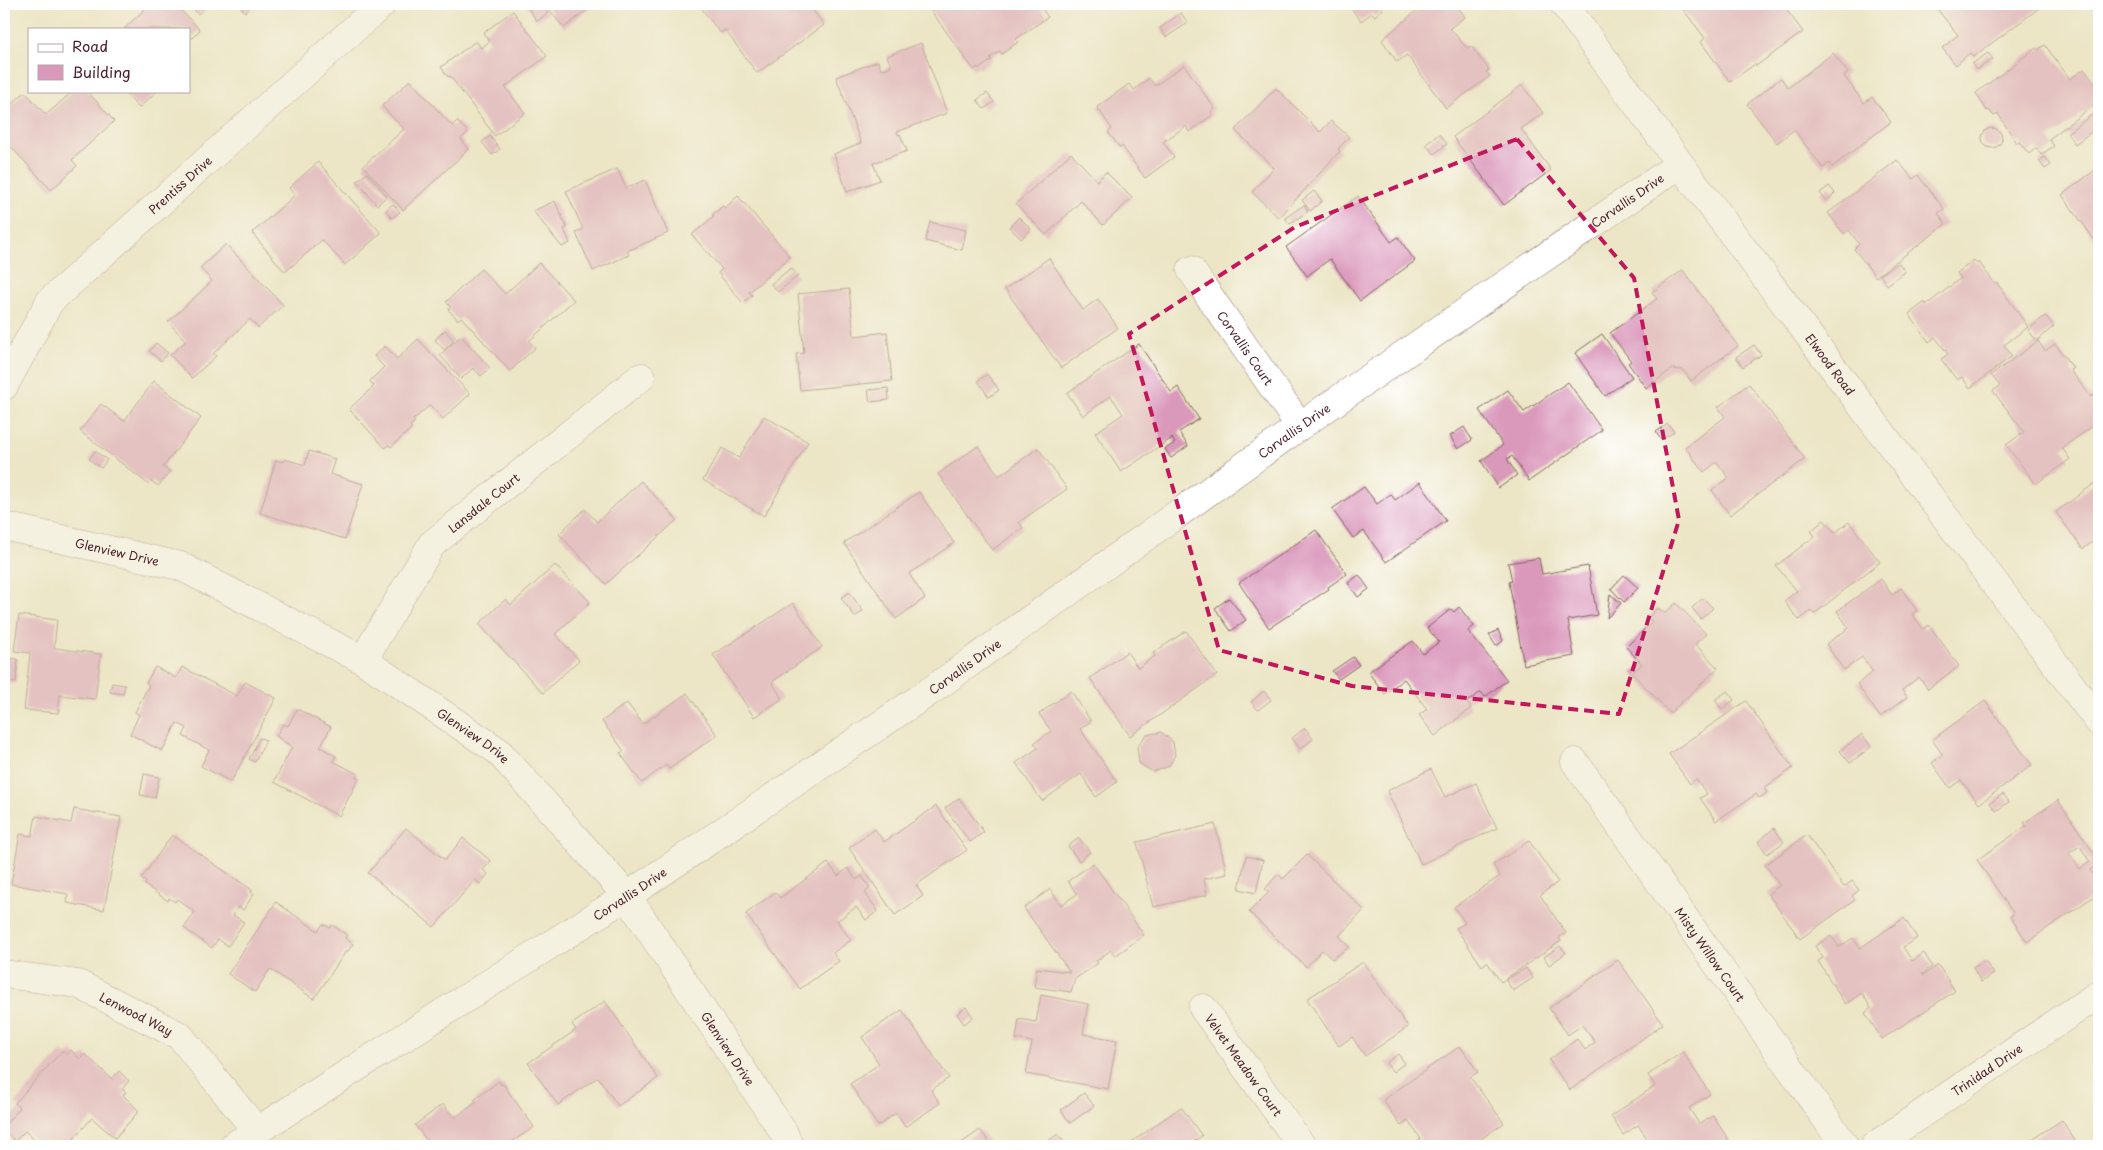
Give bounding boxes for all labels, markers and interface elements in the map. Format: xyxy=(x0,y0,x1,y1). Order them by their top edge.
legend xyxy=(28,28,190,92)
text: Road xyxy=(72,34,108,57)
text: Building xyxy=(72,60,131,83)
street label: Prentiss Drive xyxy=(144,152,216,218)
street label: Corvallis Drive xyxy=(1587,169,1667,232)
street label: Corvallis Court xyxy=(1213,307,1278,389)
street label: Elwood Road xyxy=(1801,330,1859,399)
street label: Corvallis Drive xyxy=(1254,399,1334,462)
street label: Lansdale Court xyxy=(444,469,523,537)
street label: Glenview Drive xyxy=(73,533,161,570)
street label: Corvallis Drive xyxy=(925,634,1004,698)
street label: Glenview Drive xyxy=(433,703,514,767)
street label: Corvallis Drive xyxy=(589,863,670,925)
street label: Misty Willow Court xyxy=(1671,903,1750,1005)
street label: Lenwood Way xyxy=(96,987,176,1040)
street label: Glenview Drive xyxy=(697,1008,759,1089)
street label: Velvet Meadow Court xyxy=(1201,1010,1287,1120)
street label: Trinidad Drive xyxy=(1948,1039,2026,1100)

